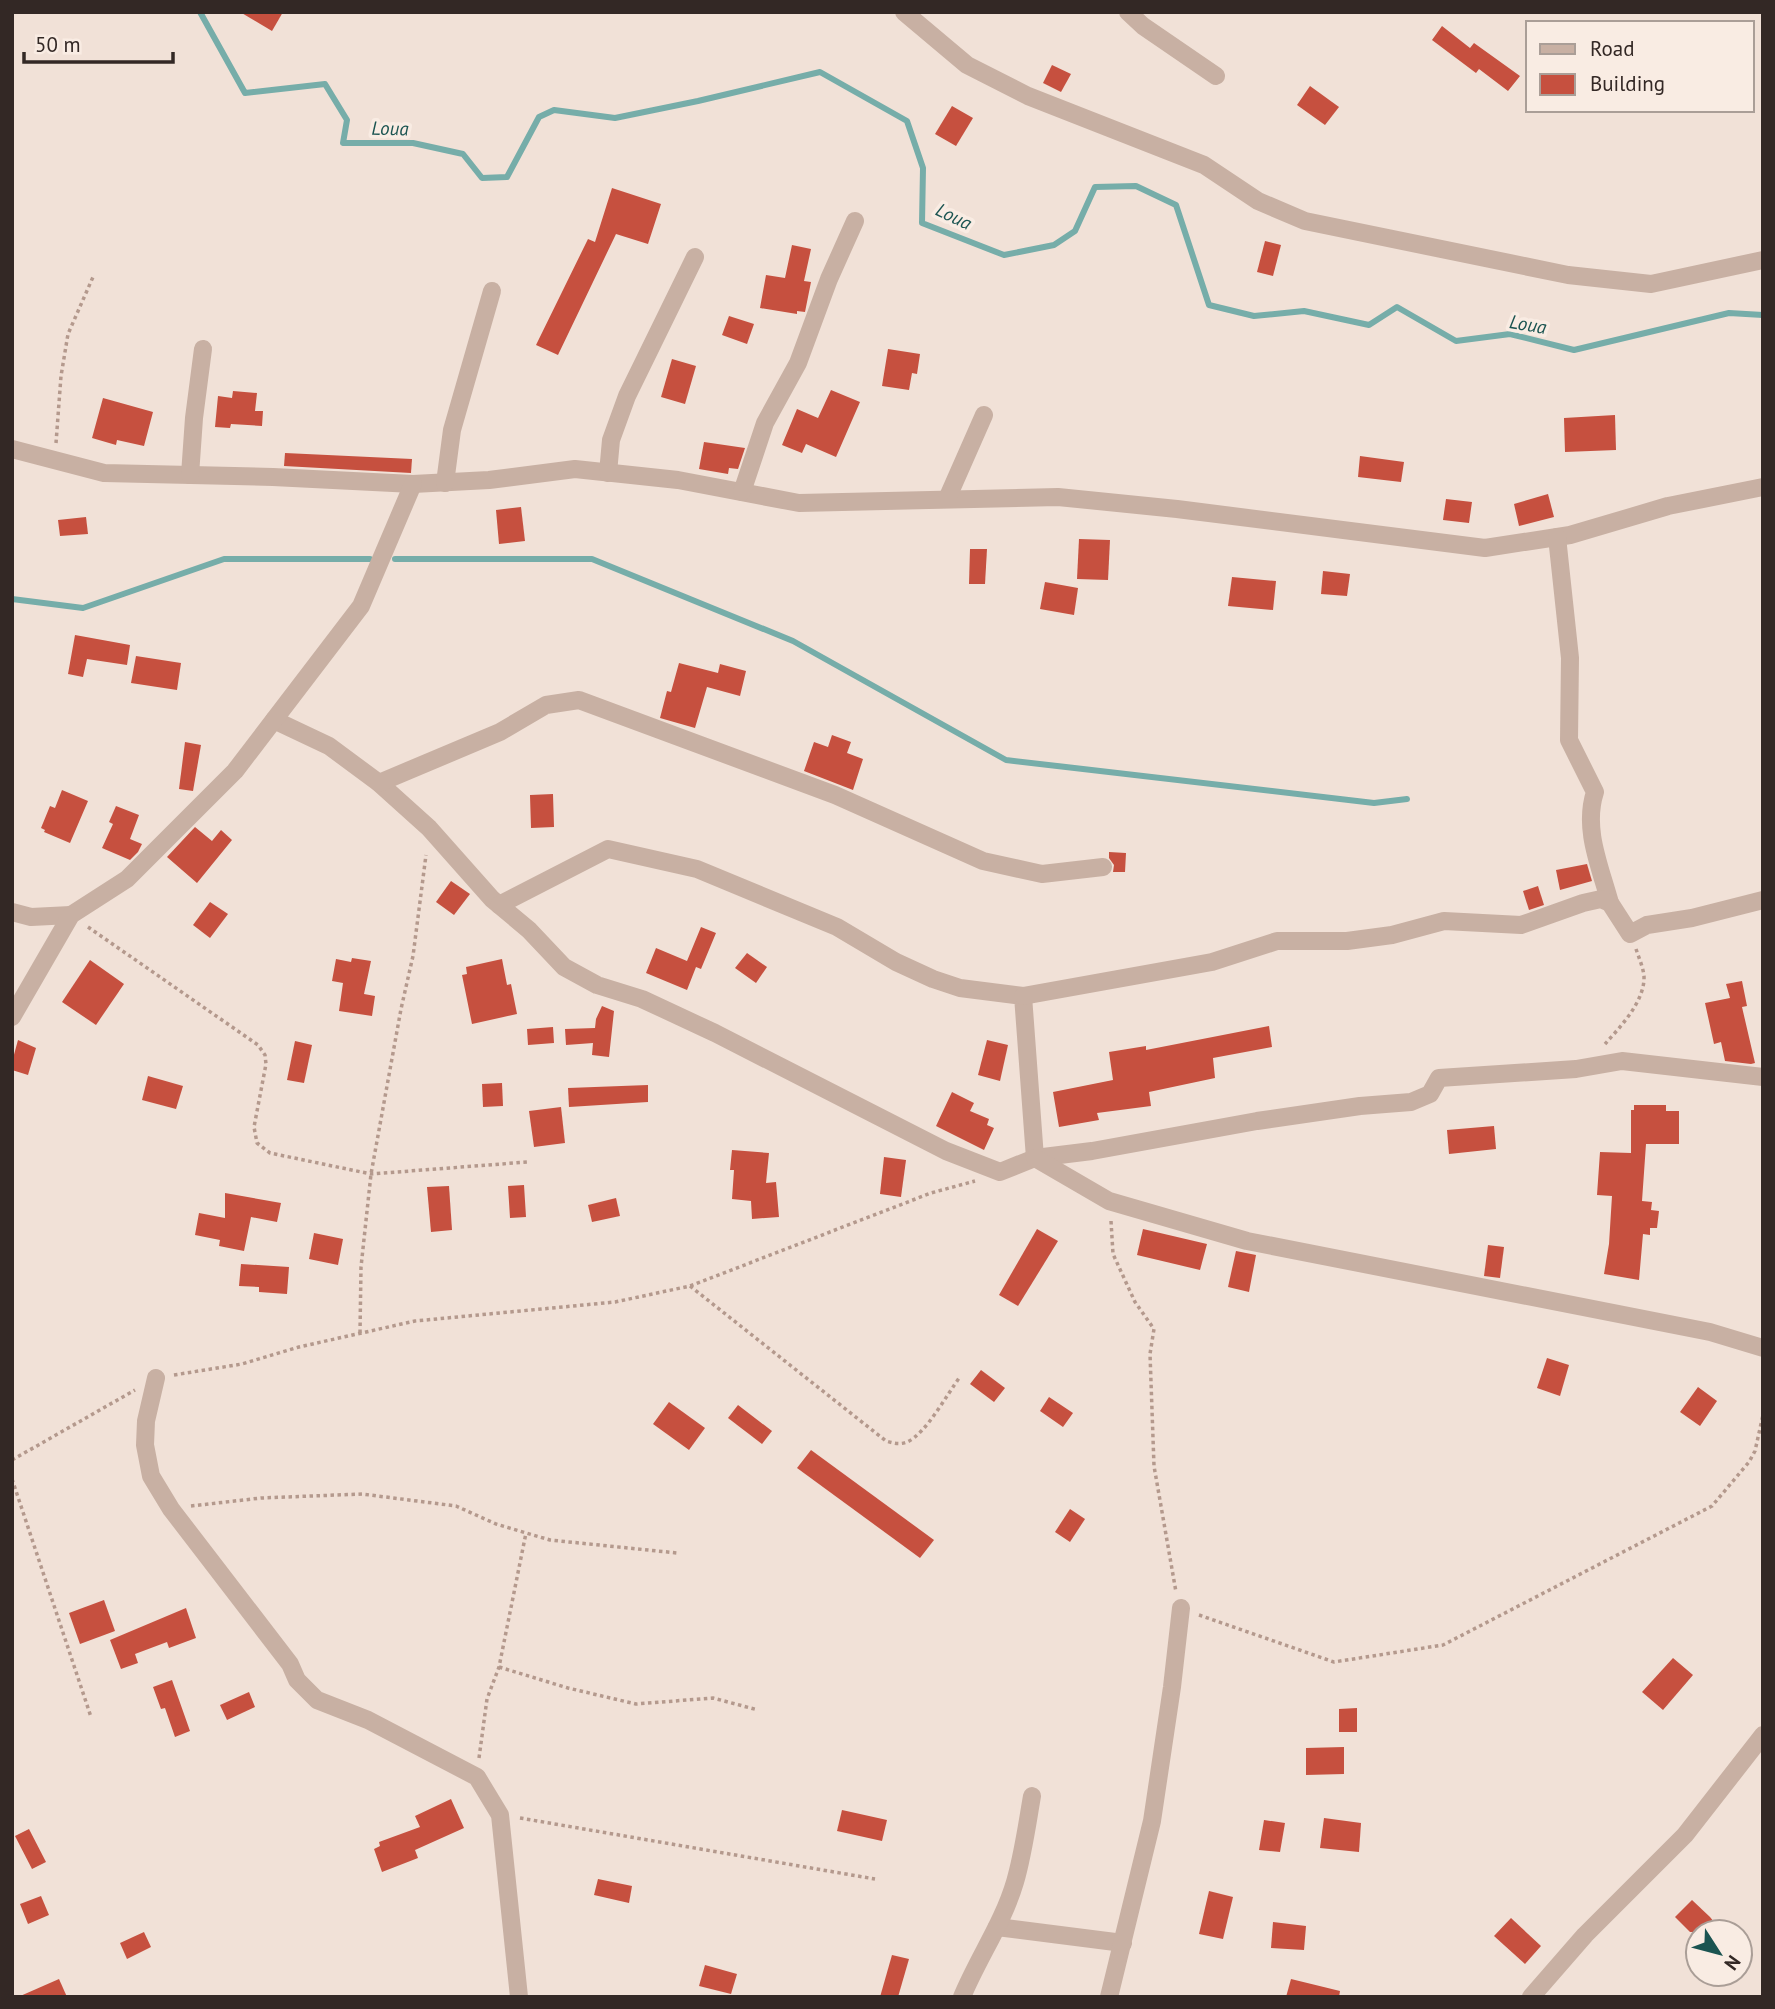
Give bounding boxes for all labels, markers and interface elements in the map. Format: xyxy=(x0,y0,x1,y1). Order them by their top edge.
scale bar xyxy=(24,21,173,65)
legend xyxy=(1526,21,1754,112)
text: 50 m xyxy=(35,31,81,58)
text: Road xyxy=(1590,35,1634,62)
text: Building xyxy=(1590,70,1665,97)
water label: Loua xyxy=(371,116,410,140)
water label: Loua xyxy=(932,197,977,235)
water label: Loua xyxy=(1508,309,1549,339)
north arrow xyxy=(1684,1918,1754,1988)
text: N xyxy=(1719,1951,1746,1975)

